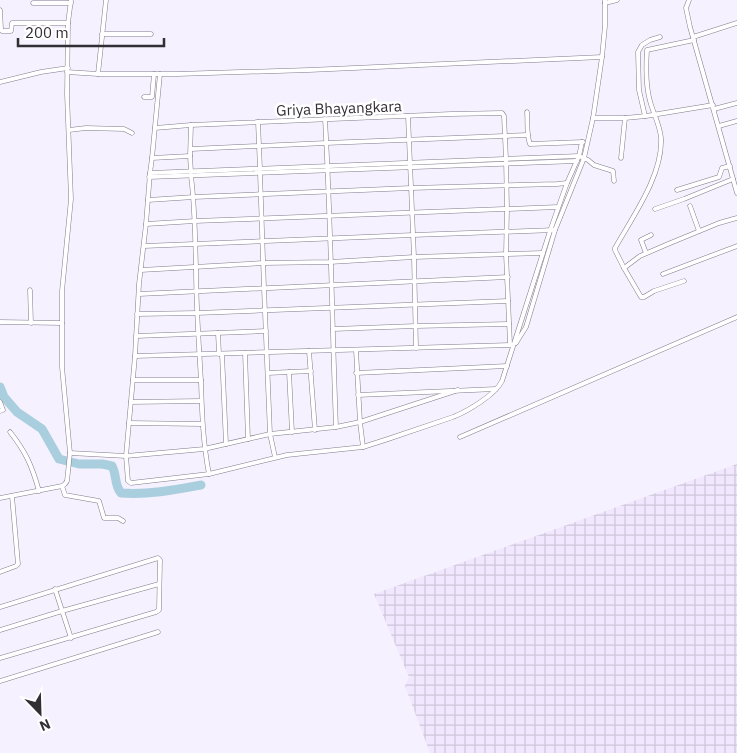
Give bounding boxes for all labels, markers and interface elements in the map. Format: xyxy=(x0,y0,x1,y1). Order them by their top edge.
scale bar xyxy=(18,15,164,47)
text: 200 m xyxy=(25,23,69,42)
street label: Griya Bhayangkara xyxy=(276,96,402,120)
north arrow xyxy=(15,688,65,738)
text: N xyxy=(37,715,53,735)

